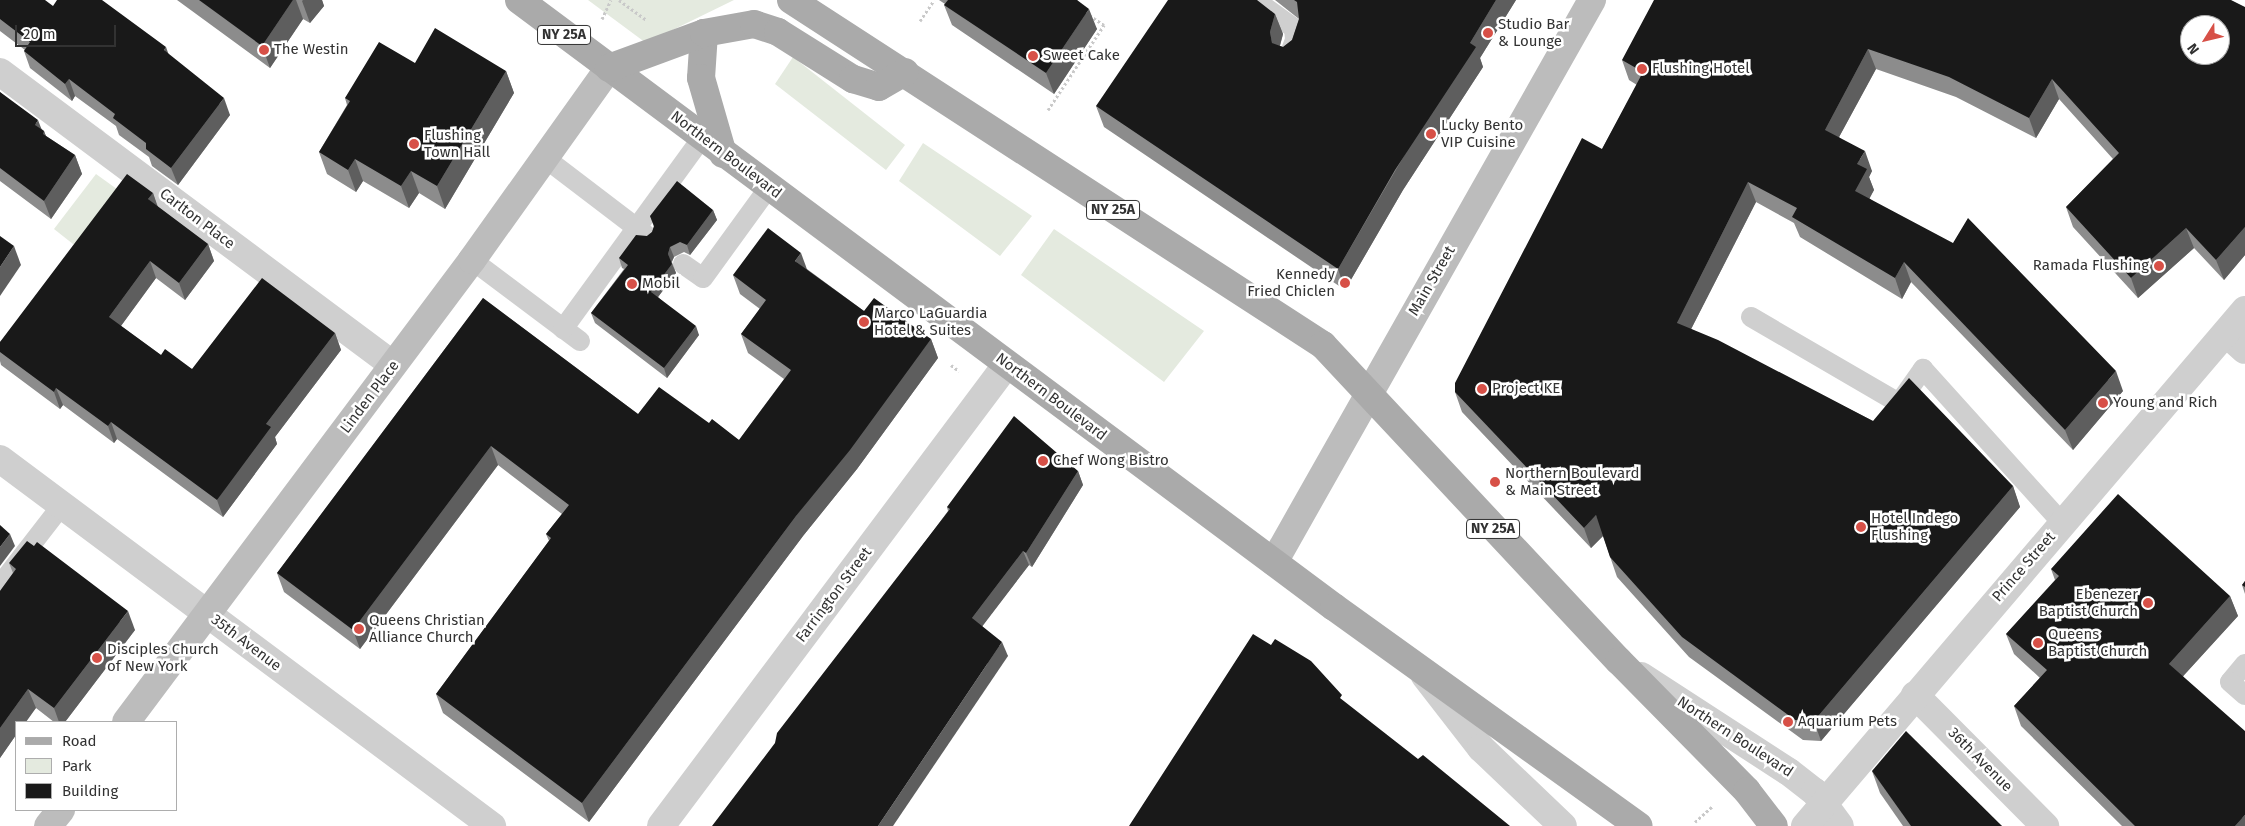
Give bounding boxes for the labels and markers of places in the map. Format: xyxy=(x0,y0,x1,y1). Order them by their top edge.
place label: Studio Bar & Lounge xyxy=(1498,15,1569,50)
marker: Studio Bar & Lounge xyxy=(1482,27,1494,39)
place label: The Westin xyxy=(274,41,349,59)
marker: The Westin xyxy=(258,44,270,56)
place label: Sweet Cake xyxy=(1043,47,1120,65)
marker: Sweet Cake xyxy=(1027,50,1039,62)
place label: Flushing Hotel xyxy=(1652,60,1750,78)
marker: Flushing Hotel xyxy=(1636,63,1648,75)
place label: Lucky Bento VIP Cuisine xyxy=(1441,116,1523,151)
place label: Flushing Town Hall xyxy=(424,126,490,161)
marker: Lucky Bento VIP Cuisine xyxy=(1425,128,1437,140)
marker: Flushing Town Hall xyxy=(408,138,420,150)
place label: Ramada Flushing xyxy=(2033,257,2149,275)
marker: Ramada Flushing xyxy=(2153,260,2165,272)
place label: Kennedy Fried Chiclen xyxy=(1247,265,1335,300)
place label: Mobil xyxy=(642,275,680,293)
marker: Kennedy Fried Chiclen xyxy=(1339,277,1351,289)
marker: Mobil xyxy=(626,278,638,290)
place label: Marco LaGuardia Hotel & Suites xyxy=(874,304,987,339)
marker: Marco LaGuardia Hotel & Suites xyxy=(858,316,870,328)
place label: Project KE xyxy=(1492,380,1560,398)
marker: Project KE xyxy=(1476,383,1488,395)
place label: Young and Rich xyxy=(2113,394,2218,412)
marker: Young and Rich xyxy=(2097,397,2109,409)
place label: Chef Wong Bistro xyxy=(1053,452,1169,470)
marker: Chef Wong Bistro xyxy=(1037,455,1049,467)
place label: Northern Boulevard & Main Street xyxy=(1505,464,1639,499)
marker: Northern Boulevard & Main Street xyxy=(1489,476,1501,488)
place label: Hotel Indego Flushing xyxy=(1871,509,1958,544)
marker: Hotel Indego Flushing xyxy=(1855,521,1867,533)
place label: Ebenezer Baptist Church xyxy=(2039,585,2138,620)
marker: Ebenezer Baptist Church xyxy=(2142,597,2154,609)
place label: Queens Christian Alliance Church xyxy=(369,611,485,646)
marker: Queens Christian Alliance Church xyxy=(353,623,365,635)
place label: Queens Baptist Church xyxy=(2048,625,2147,660)
marker: Queens Baptist Church xyxy=(2032,637,2044,649)
place label: Disciples Church of New York xyxy=(107,640,219,675)
marker: Disciples Church of New York xyxy=(91,652,103,664)
place label: Aquarium Pets xyxy=(1798,713,1897,731)
marker: Aquarium Pets xyxy=(1782,716,1794,728)

